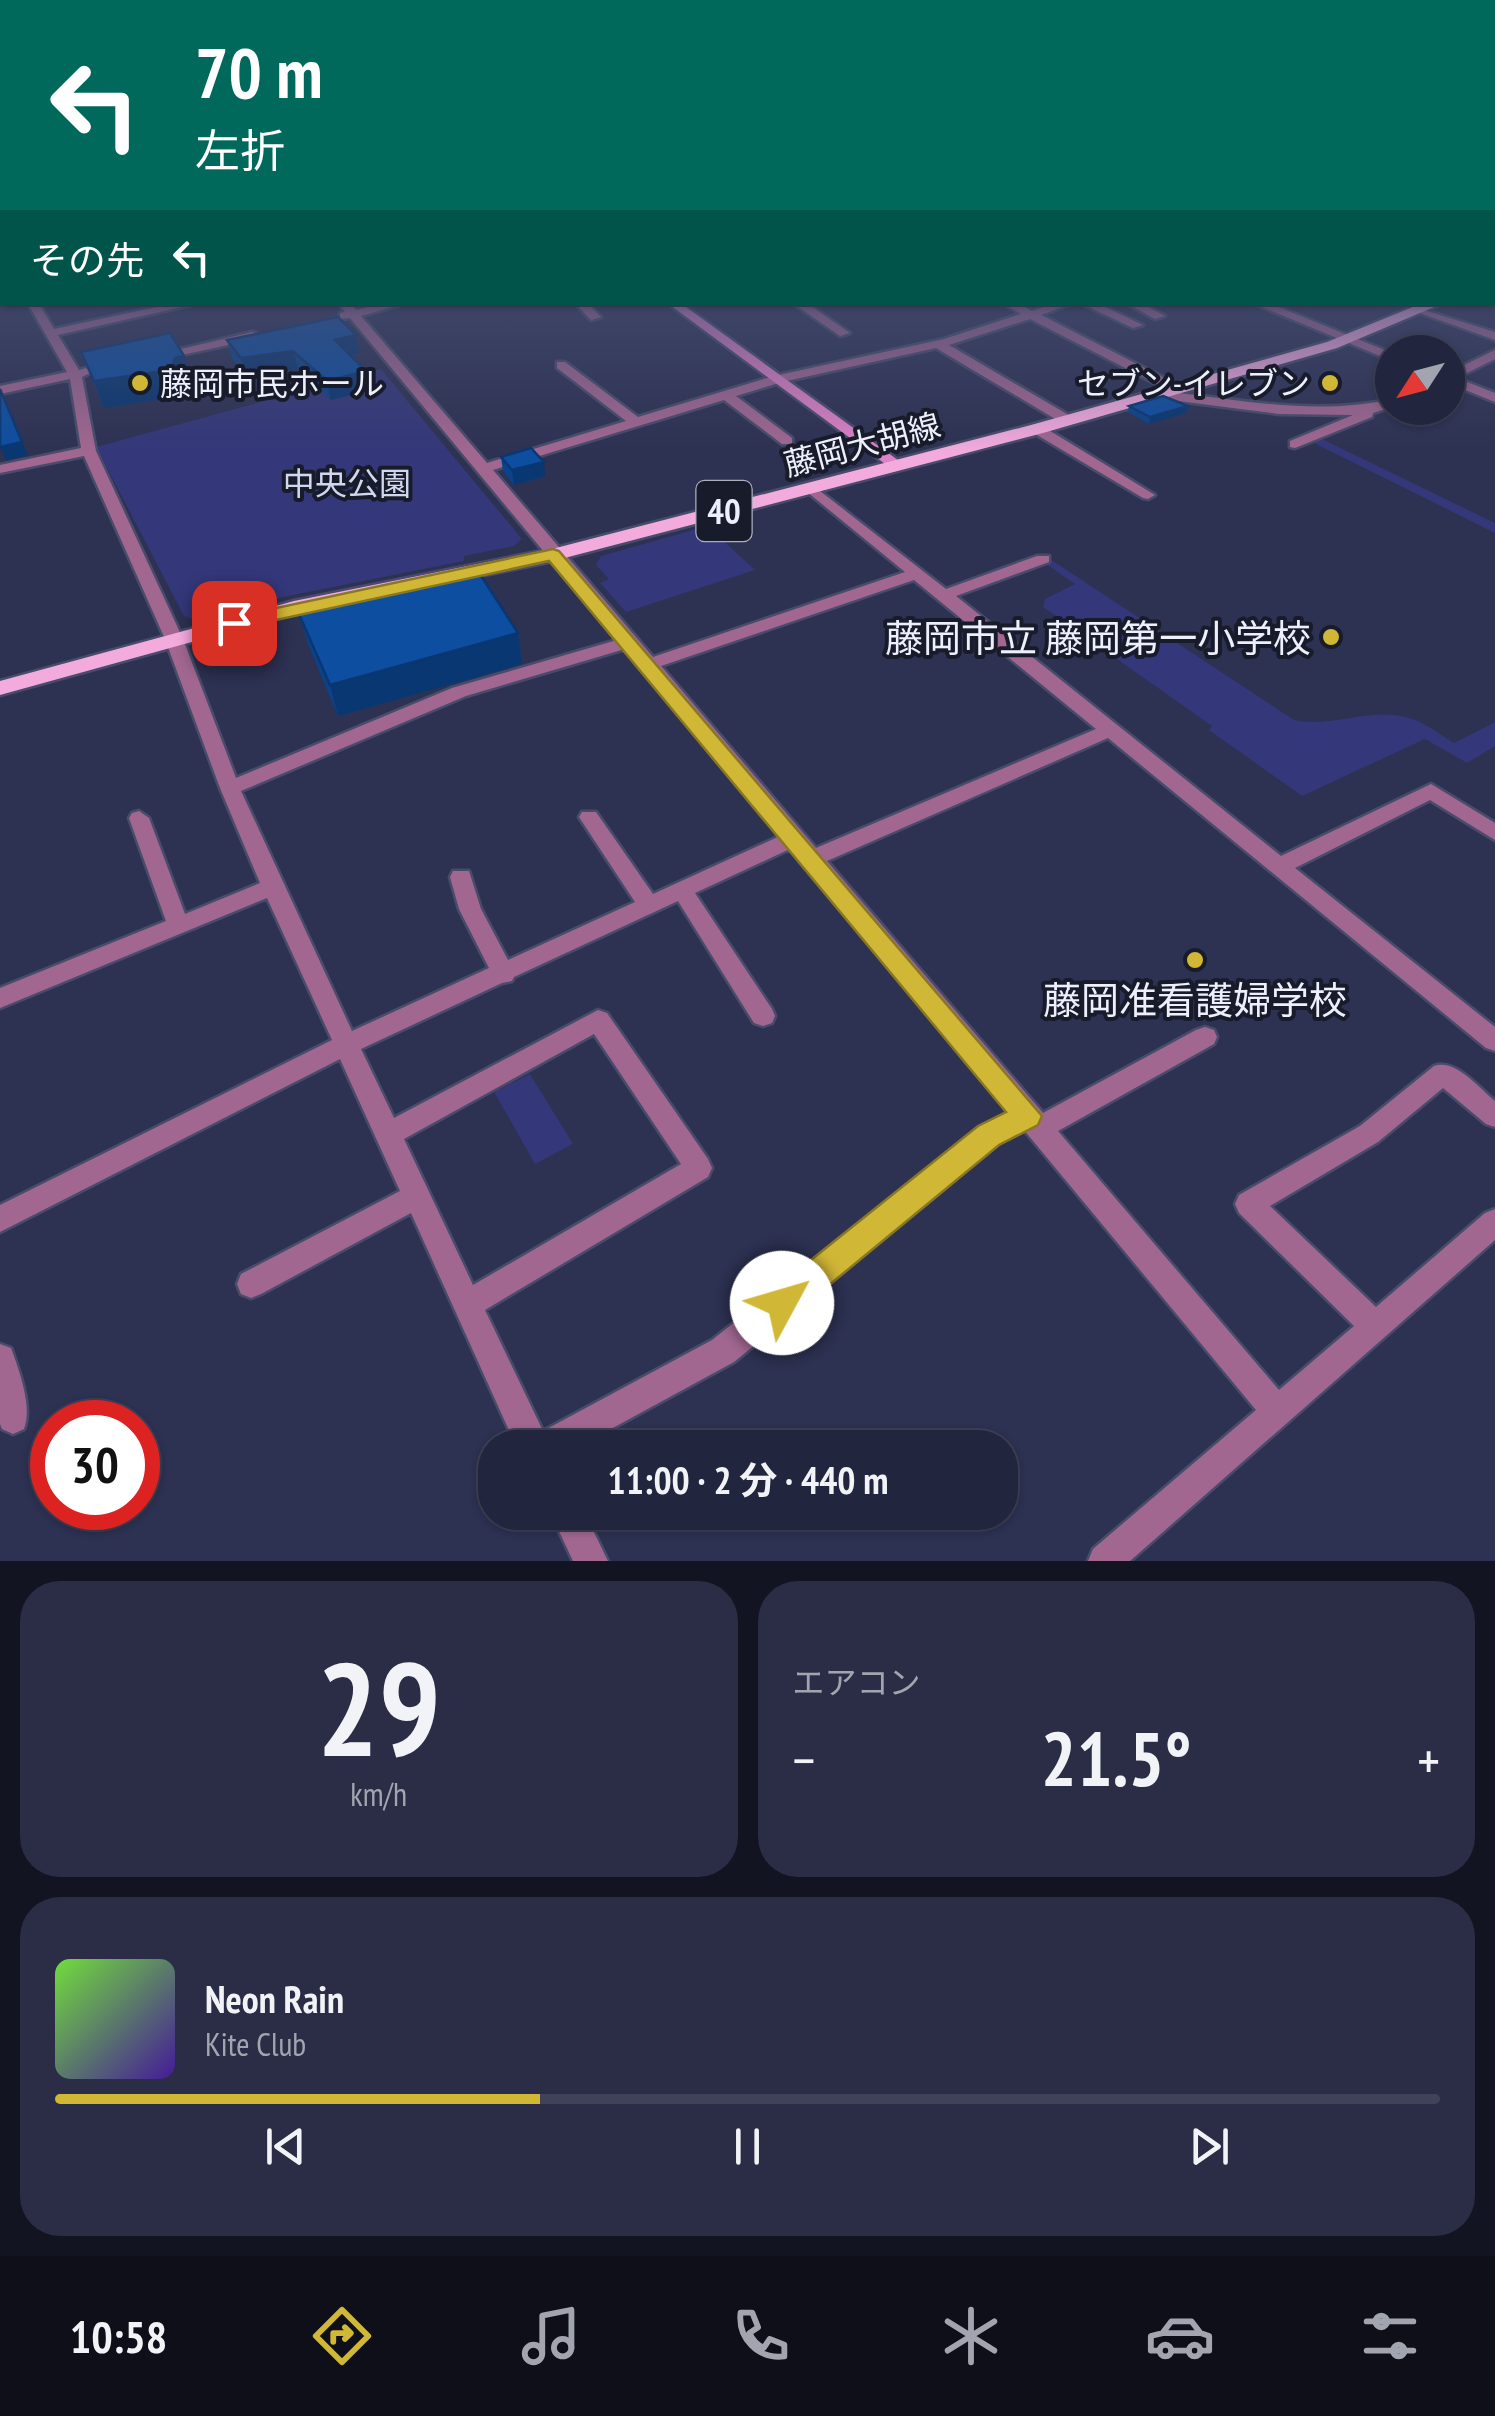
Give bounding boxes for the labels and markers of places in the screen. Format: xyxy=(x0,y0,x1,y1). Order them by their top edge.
place label: 藤岡市民ホール xyxy=(160,362,384,404)
place label: セブン-イレブン xyxy=(1077,362,1310,404)
marker: 藤岡市民ホール xyxy=(129,372,151,394)
marker: セブン-イレブン xyxy=(1319,372,1341,394)
pin xyxy=(192,581,277,666)
place label: 藤岡市立 藤岡第一小学校 xyxy=(885,613,1311,662)
marker: 藤岡市立 藤岡第一小学校 xyxy=(1320,626,1342,648)
marker: 藤岡准看護婦学校 xyxy=(1184,949,1206,971)
place label: 藤岡准看護婦学校 xyxy=(1043,975,1347,1024)

